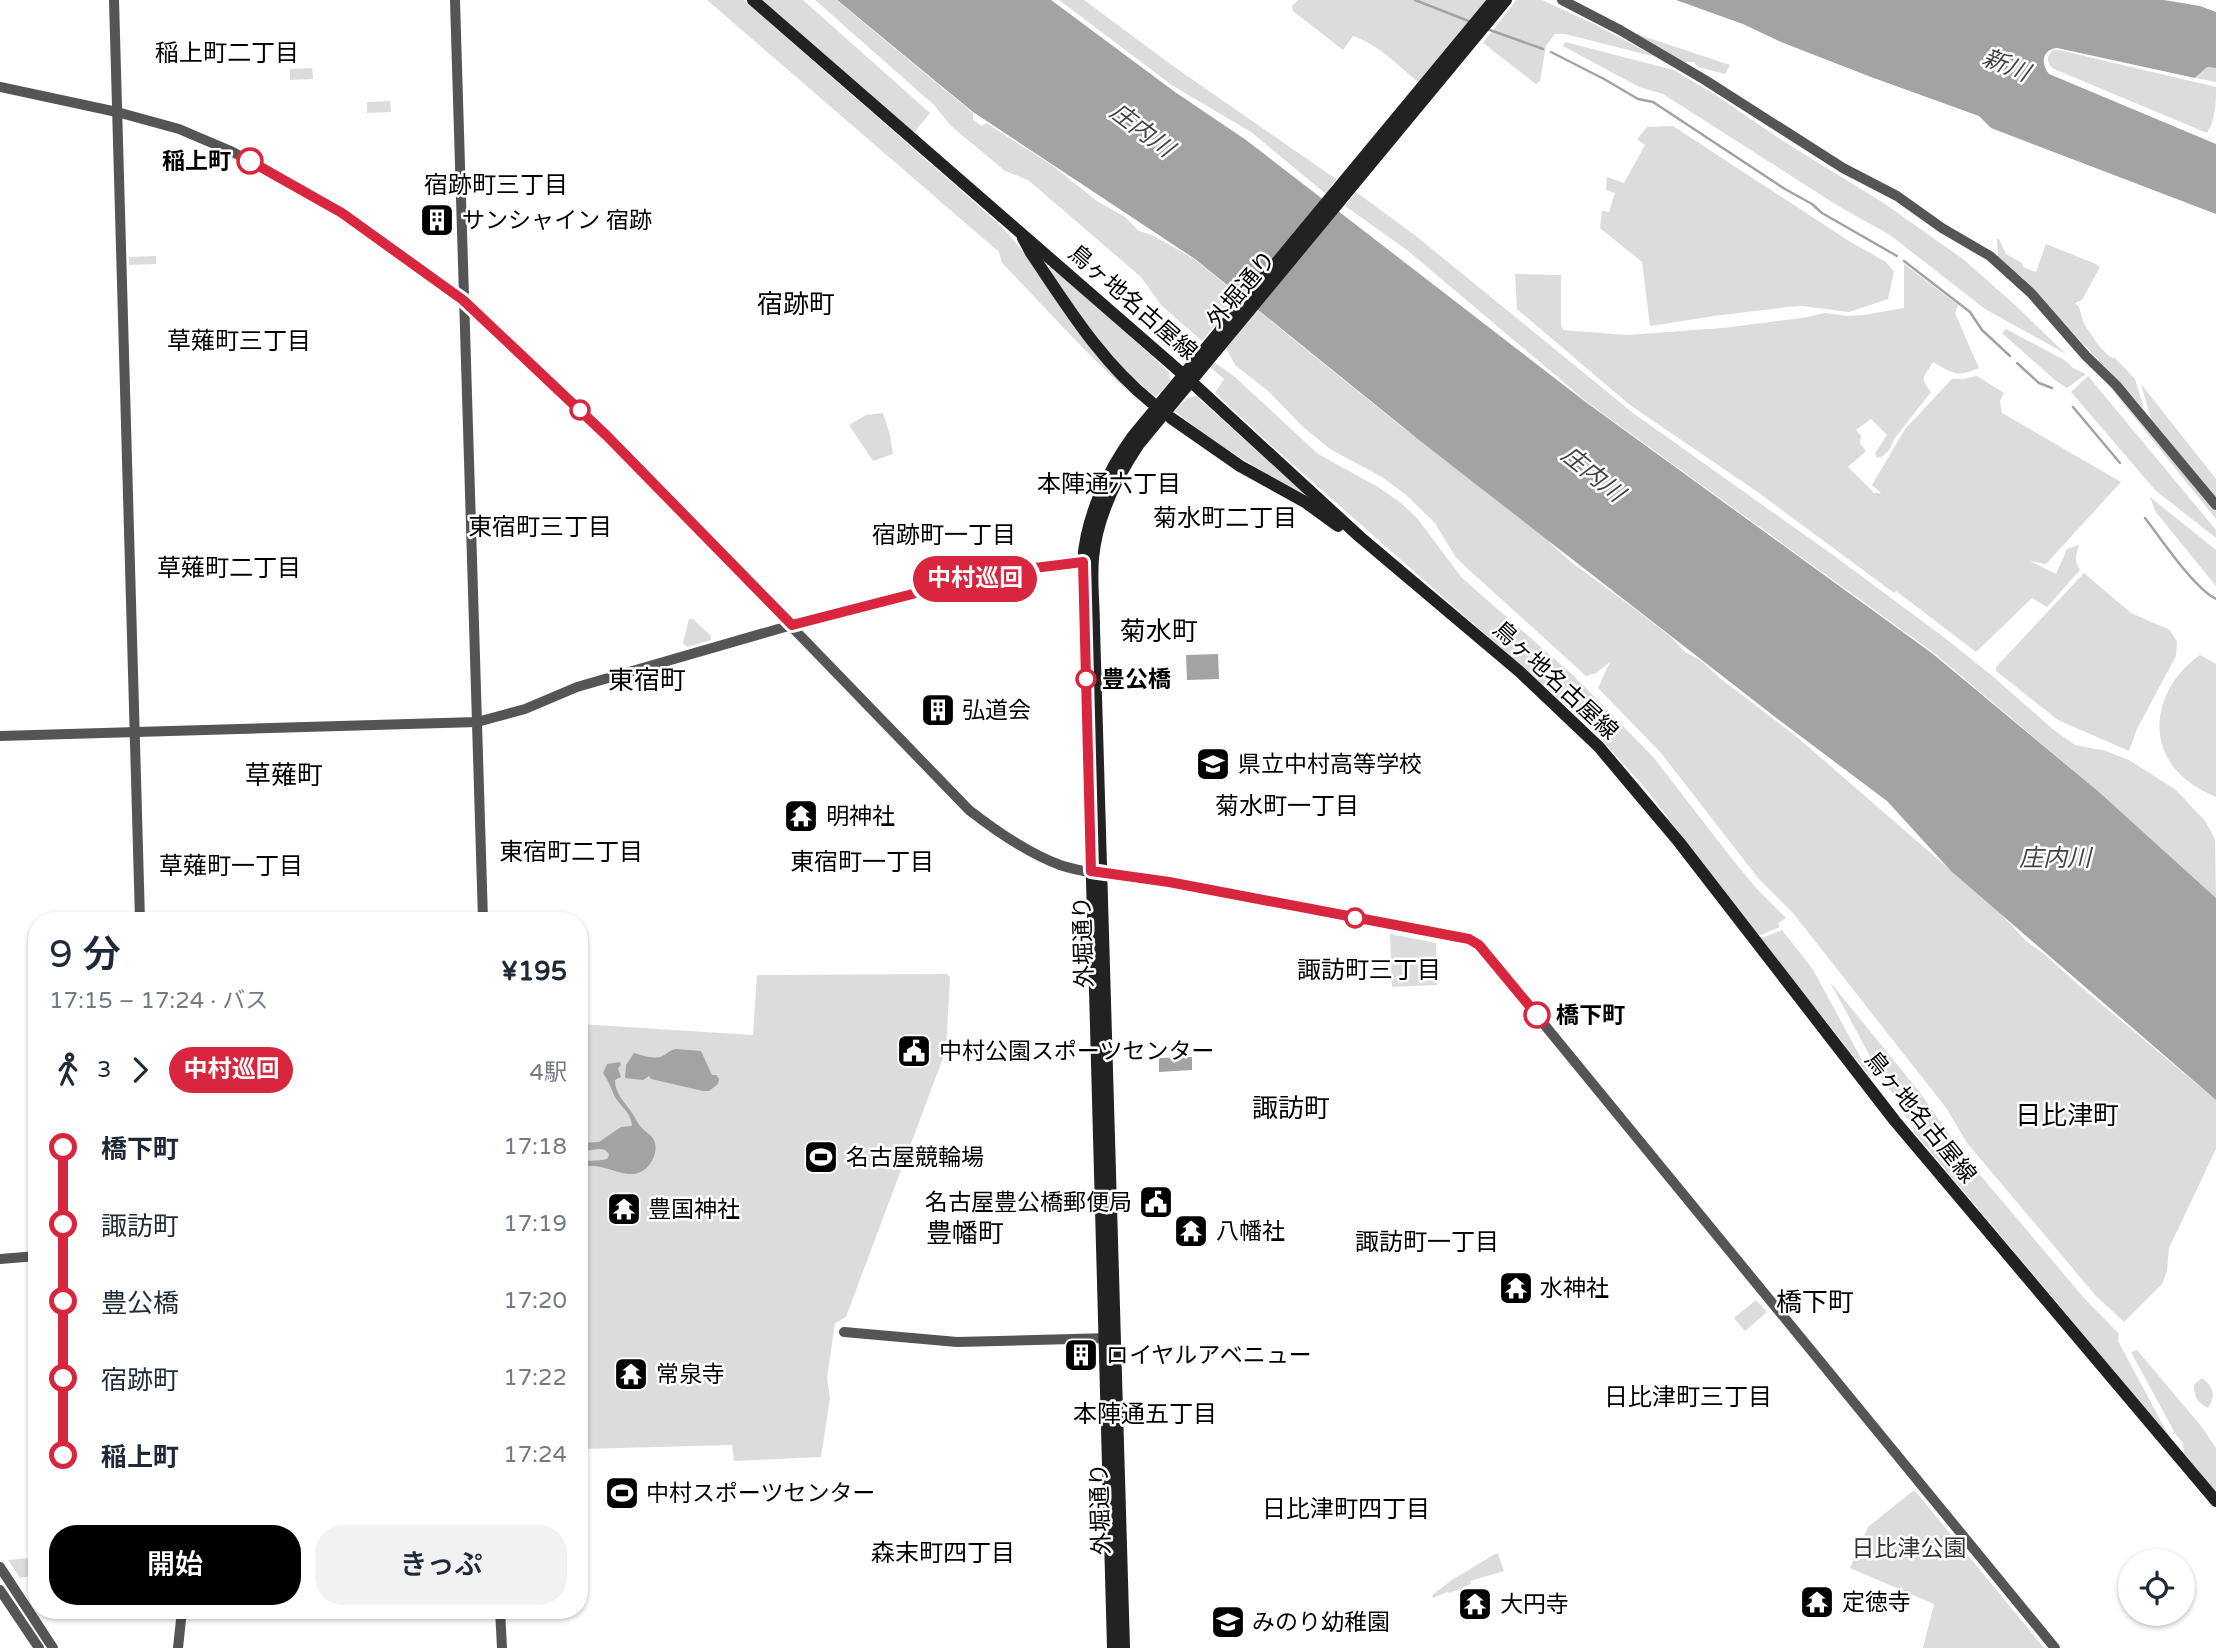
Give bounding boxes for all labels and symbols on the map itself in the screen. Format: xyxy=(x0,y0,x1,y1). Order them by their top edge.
district label: 稲上町二丁目 xyxy=(155,39,299,68)
water label: 新川 xyxy=(1978,43,2036,89)
water label: 庄内川 xyxy=(1104,97,1182,165)
place label: 稲上町 xyxy=(162,148,231,176)
marker: 稲上町 xyxy=(237,148,263,174)
district label: 宿跡町三丁目 xyxy=(424,171,568,200)
building icon: サンシャイン 宿跡 xyxy=(418,201,456,239)
place label: サンシャイン 宿跡 xyxy=(462,207,652,235)
street label: 鳥ヶ地名古屋線 xyxy=(1062,239,1202,366)
street label: 外堀通り xyxy=(1201,245,1282,334)
district label: 宿跡町 xyxy=(757,289,835,320)
district label: 草薙町三丁目 xyxy=(167,327,311,356)
unlabelled marker xyxy=(570,400,590,420)
water label: 庄内川 xyxy=(1556,440,1632,510)
district label: 本陣通六丁目 xyxy=(1037,470,1181,499)
district label: 菊水町二丁目 xyxy=(1153,504,1297,533)
district label: 東宿町三丁目 xyxy=(468,513,612,542)
district label: 宿跡町一丁目 xyxy=(872,521,1016,550)
district label: 草薙町二丁目 xyxy=(157,554,301,583)
line badge: 中村巡回 xyxy=(926,556,1024,602)
district label: 菊水町 xyxy=(1120,616,1198,647)
street label: 鳥ヶ地名古屋線 xyxy=(1487,616,1624,746)
district label: 東宿町 xyxy=(608,665,686,696)
place label: 豊公橋 xyxy=(1102,666,1171,694)
marker: 豊公橋 xyxy=(1076,669,1096,689)
building icon: 弘道会 xyxy=(919,691,957,729)
place label: 弘道会 xyxy=(962,697,1031,725)
school or university icon: 県立中村高等学校 xyxy=(1194,745,1232,783)
place label: 県立中村高等学校 xyxy=(1238,751,1422,779)
district label: 草薙町 xyxy=(245,760,323,791)
district label: 菊水町一丁目 xyxy=(1215,792,1359,821)
temple icon: 明神社 xyxy=(782,797,820,835)
place label: 明神社 xyxy=(826,803,895,831)
district label: 東宿町二丁目 xyxy=(499,838,643,867)
water label: 庄内川 xyxy=(2019,844,2094,873)
district label: 東宿町一丁目 xyxy=(790,848,934,877)
district label: 草薙町一丁目 xyxy=(159,852,303,881)
street label: 外堀通り xyxy=(1068,896,1100,988)
unlabelled marker xyxy=(1345,908,1365,928)
district label: 諏訪町三丁目 xyxy=(1297,956,1441,985)
marker: 橋下町 xyxy=(1524,1002,1550,1028)
place label: 橋下町 xyxy=(1556,1002,1625,1030)
public building icon: 中村公園スポーツセンター xyxy=(895,1032,933,1070)
place label: 中村公園スポーツセンター xyxy=(939,1038,1215,1066)
street label: 鳥ヶ地名古屋線 xyxy=(1859,1046,1982,1189)
district label: 諏訪町 xyxy=(1252,1093,1330,1124)
district label: 日比津町 xyxy=(2015,1100,2119,1131)
sports icon: 名古屋競輪場 xyxy=(802,1138,840,1176)
place label: 名古屋競輪場 xyxy=(846,1144,984,1172)
public building icon: 名古屋豊公橋郵便局 xyxy=(1137,1183,1175,1221)
place label: 名古屋豊公橋郵便局 xyxy=(925,1189,1132,1217)
temple icon: 豊国神社 xyxy=(605,1190,643,1228)
place label: 豊国神社 xyxy=(648,1196,740,1224)
temple icon: 八幡社 xyxy=(1172,1212,1210,1250)
district label: 豊幡町 xyxy=(926,1218,1004,1249)
place label: 八幡社 xyxy=(1216,1218,1285,1246)
district label: 諏訪町一丁目 xyxy=(1355,1228,1499,1257)
temple icon: 水神社 xyxy=(1497,1269,1535,1307)
place label: 水神社 xyxy=(1540,1275,1609,1303)
district label: 橋下町 xyxy=(1776,1287,1854,1318)
building icon: ロイヤルアベニュー xyxy=(1062,1336,1100,1374)
place label: ロイヤルアベニュー xyxy=(1106,1342,1312,1370)
temple icon: 常泉寺 xyxy=(612,1355,650,1393)
place label: 常泉寺 xyxy=(656,1361,725,1389)
district label: 日比津町三丁目 xyxy=(1604,1383,1772,1412)
district label: 本陣通五丁目 xyxy=(1073,1400,1217,1429)
street label: 外堀通り xyxy=(1085,1463,1117,1555)
sports icon: 中村スポーツセンター xyxy=(603,1474,641,1512)
place label: 中村スポーツセンター xyxy=(646,1480,876,1508)
district label: 日比津町四丁目 xyxy=(1262,1495,1430,1524)
park label: 日比津公園 xyxy=(1852,1535,1967,1563)
district label: 森末町四丁目 xyxy=(871,1539,1015,1568)
temple icon: 定徳寺 xyxy=(1798,1583,1836,1621)
temple icon: 大円寺 xyxy=(1456,1585,1494,1623)
place label: 定徳寺 xyxy=(1842,1589,1911,1617)
place label: 大円寺 xyxy=(1500,1591,1569,1619)
school or university icon: みのり幼稚園 xyxy=(1209,1603,1247,1641)
place label: みのり幼稚園 xyxy=(1252,1609,1390,1637)

